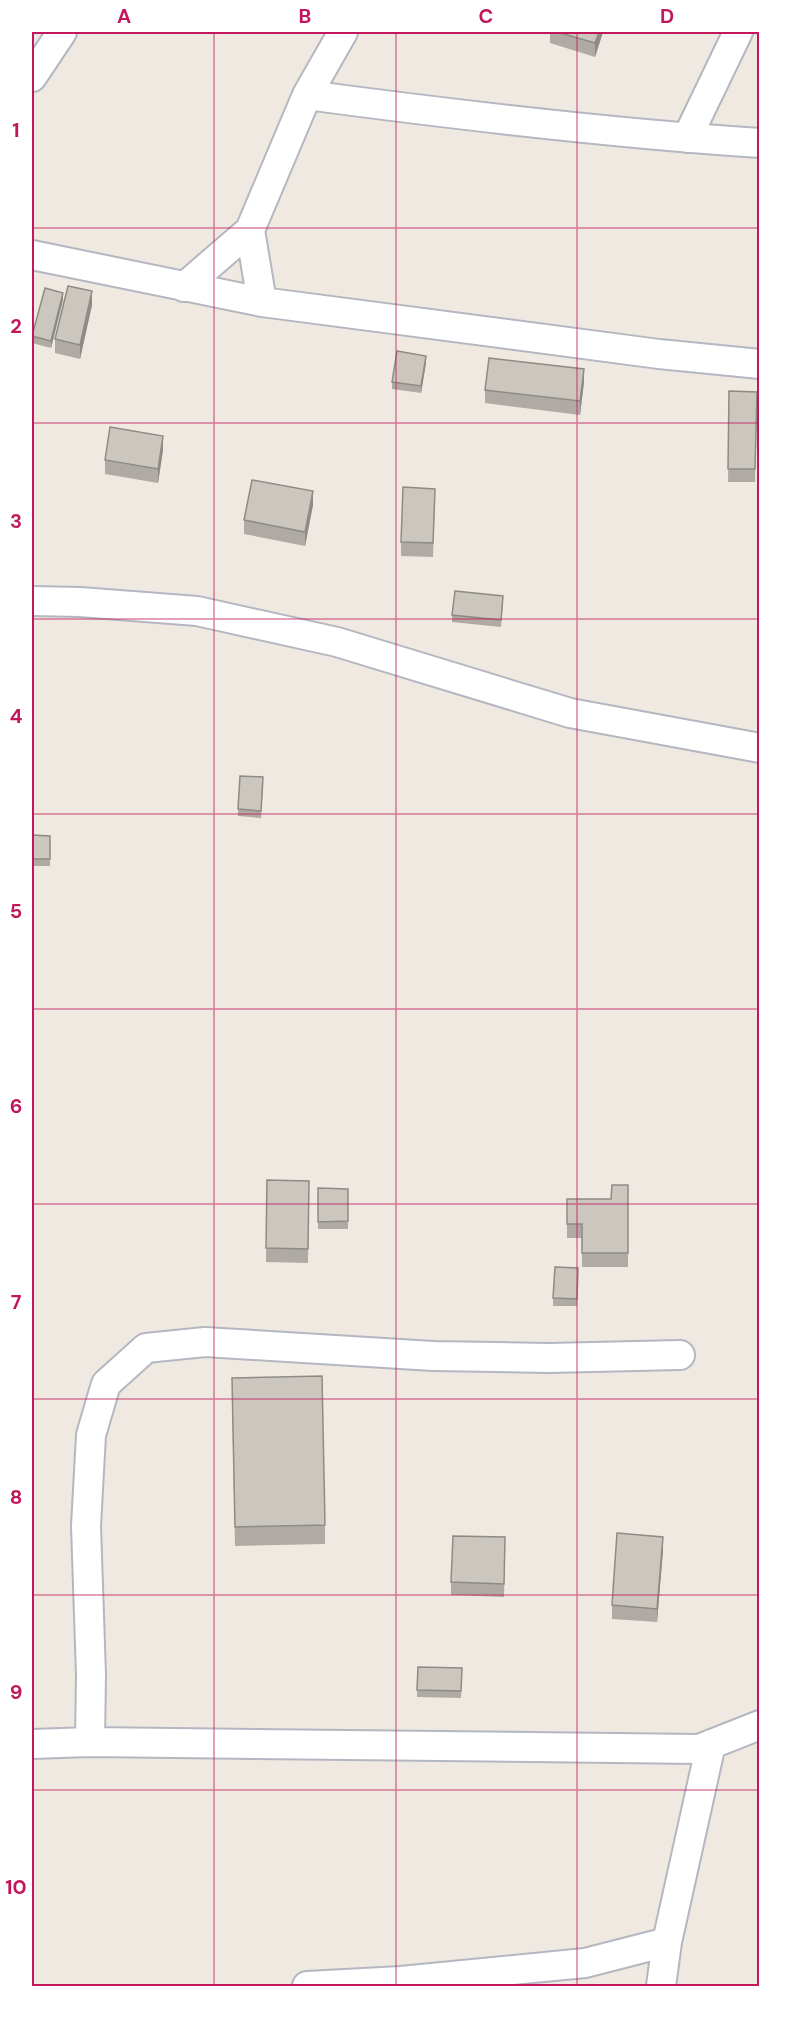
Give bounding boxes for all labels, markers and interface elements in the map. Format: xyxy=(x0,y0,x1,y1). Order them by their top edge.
text: A xyxy=(117,3,131,29)
text: B xyxy=(299,3,311,29)
text: C xyxy=(479,3,493,29)
text: D xyxy=(660,3,674,29)
text: 1 xyxy=(12,117,20,143)
text: 2 xyxy=(10,313,22,339)
text: 3 xyxy=(10,508,22,534)
text: 4 xyxy=(10,703,23,729)
text: 5 xyxy=(10,898,22,924)
text: 6 xyxy=(10,1093,22,1119)
text: 7 xyxy=(11,1289,22,1315)
text: 8 xyxy=(10,1484,22,1510)
text: 9 xyxy=(10,1679,22,1705)
text: 10 xyxy=(5,1874,27,1900)

